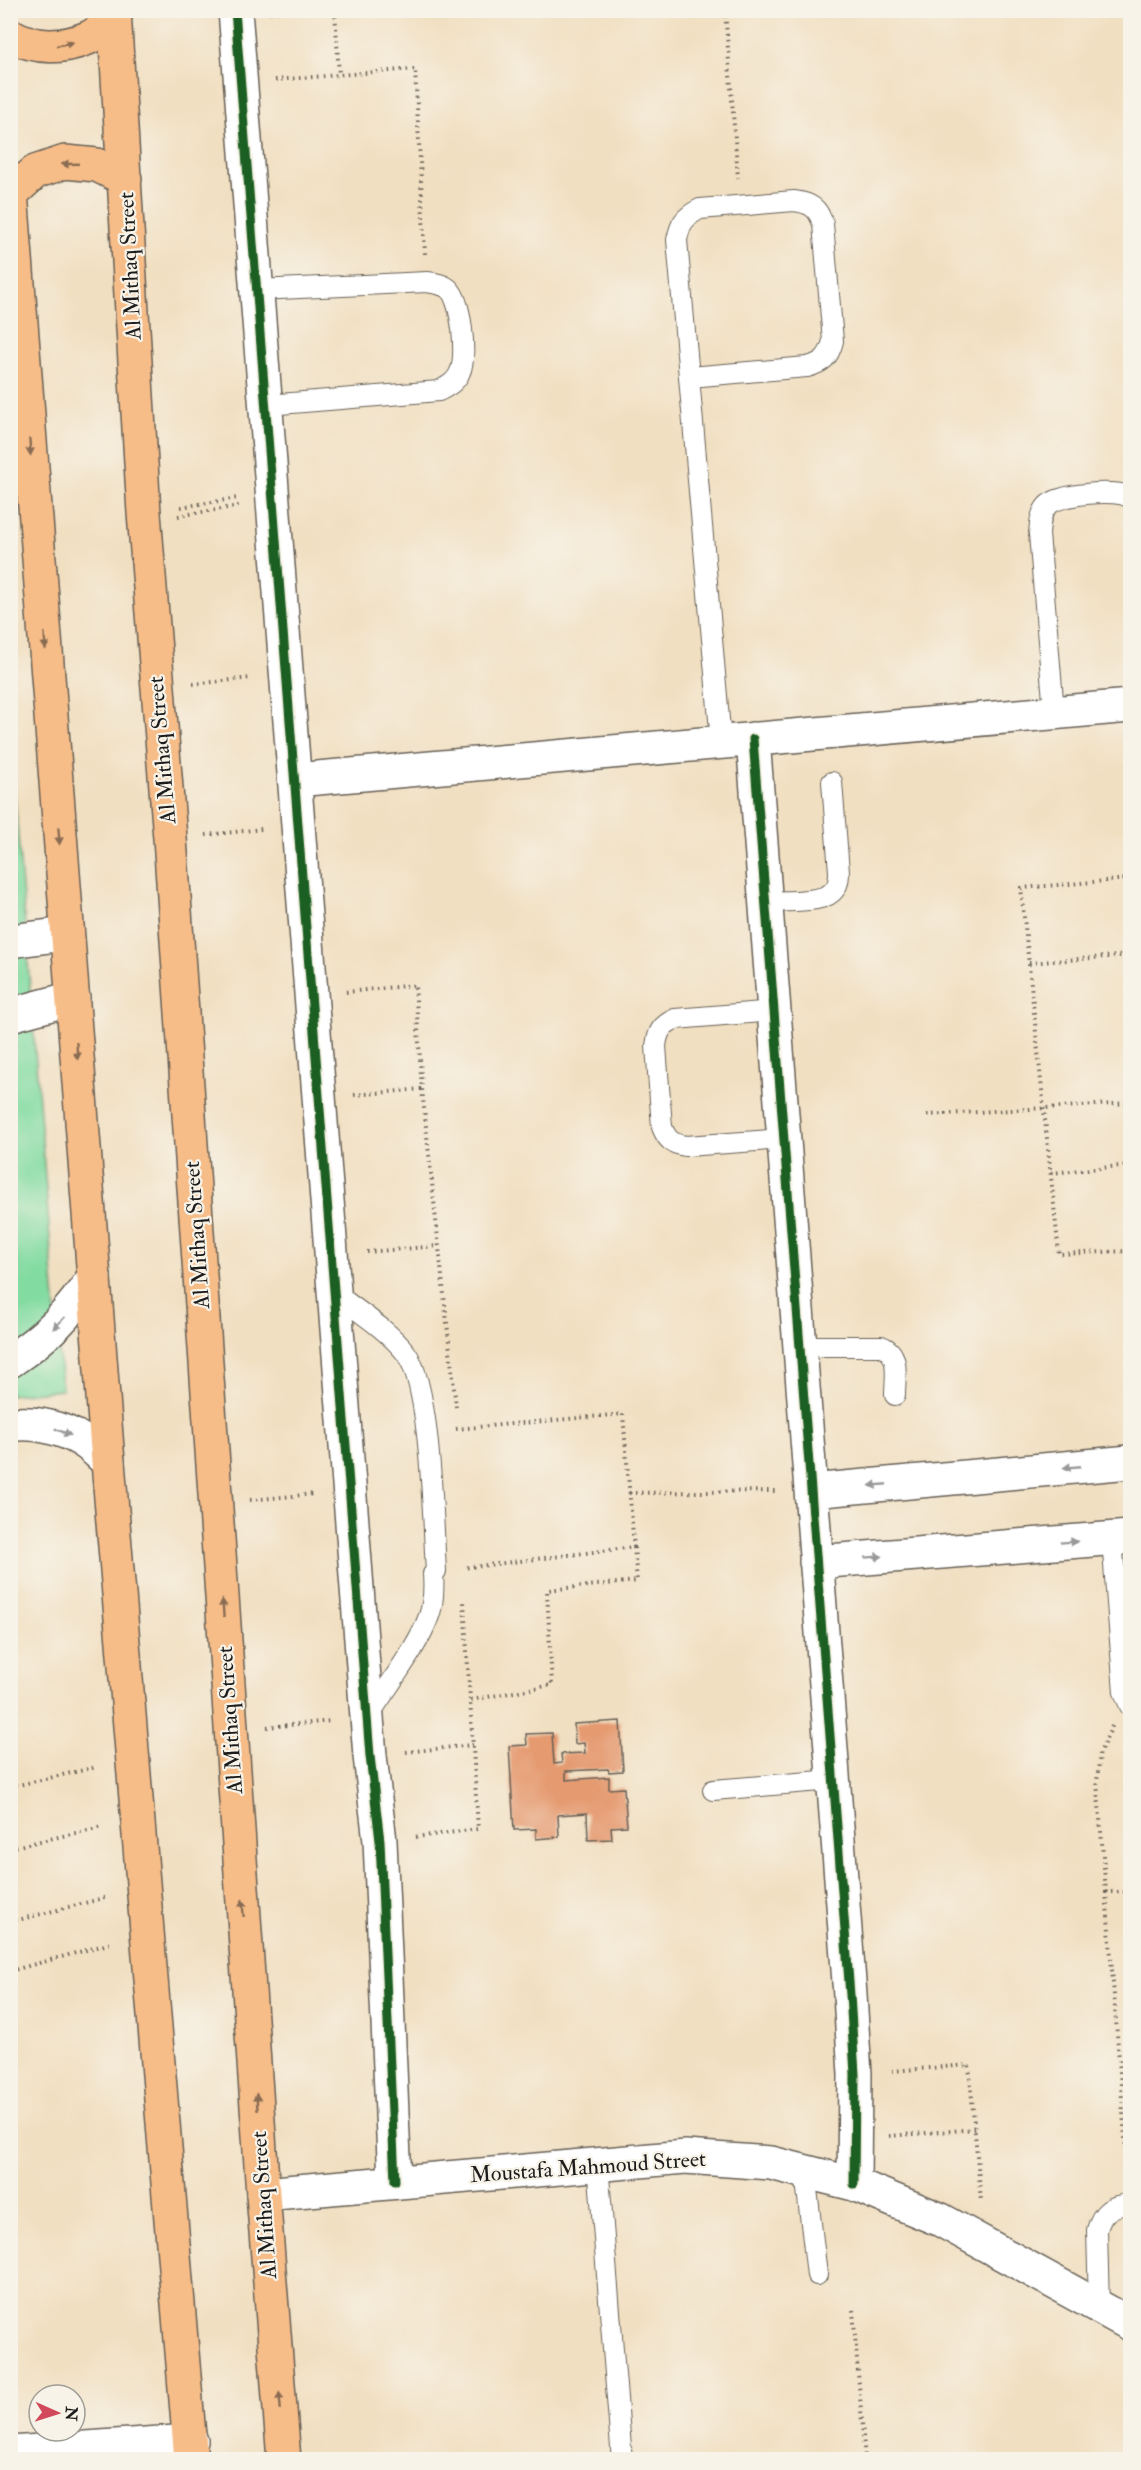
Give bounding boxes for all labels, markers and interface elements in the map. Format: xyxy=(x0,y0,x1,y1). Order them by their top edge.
one-way arrow xyxy=(56,39,75,48)
one-way arrow xyxy=(60,159,79,168)
street label: Al Mithaq Street xyxy=(112,191,148,342)
one-way arrow xyxy=(26,437,35,456)
one-way arrow xyxy=(40,632,49,651)
street label: Al Mithaq Street xyxy=(142,675,182,826)
one-way arrow xyxy=(54,826,64,845)
one-way arrow xyxy=(72,1041,82,1060)
street label: Al Mithaq Street xyxy=(178,1160,216,1311)
one-way arrow xyxy=(52,1316,66,1331)
one-way arrow xyxy=(55,1427,73,1437)
one-way arrow xyxy=(1063,1462,1082,1472)
one-way arrow xyxy=(868,1480,887,1490)
one-way arrow xyxy=(1059,1537,1078,1547)
one-way arrow xyxy=(865,1552,884,1562)
one-way arrow xyxy=(218,1599,227,1618)
street label: Al Mithaq Street xyxy=(211,1645,249,1796)
one-way arrow xyxy=(239,1898,248,1917)
one-way arrow xyxy=(252,2093,261,2112)
street label: Al Mithaq Street xyxy=(245,2130,283,2281)
street label: Moustafa Mahmoud Street xyxy=(469,2145,707,2189)
north arrow xyxy=(27,2383,87,2443)
one-way arrow xyxy=(275,2392,285,2411)
text: N xyxy=(61,2405,81,2422)

